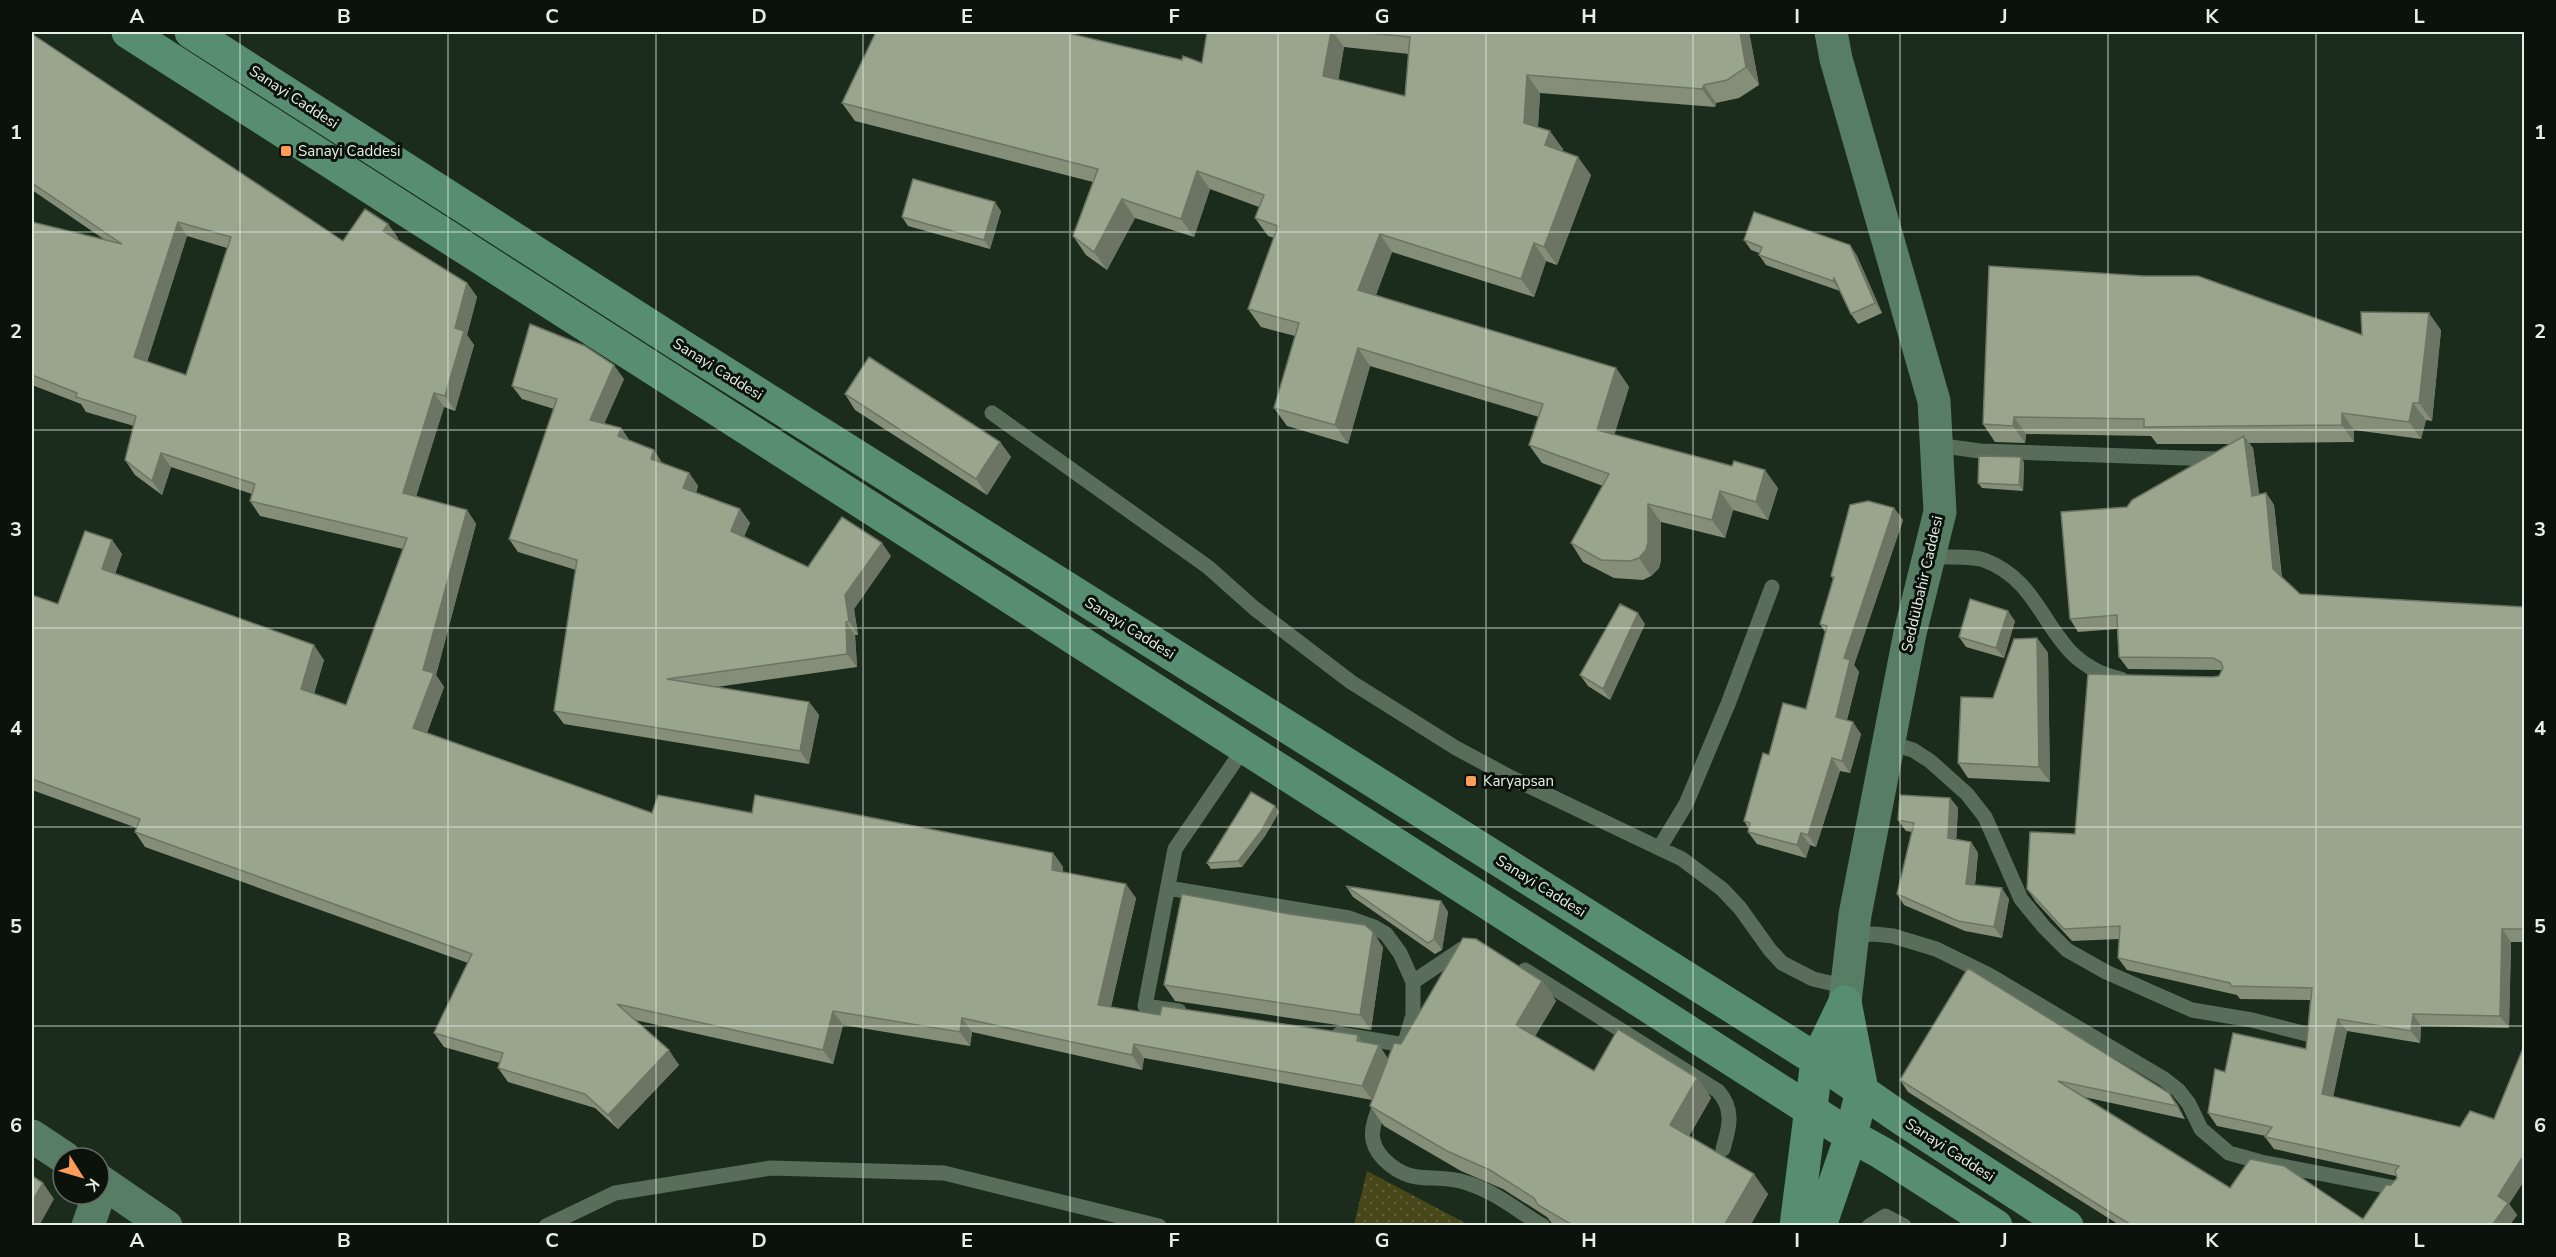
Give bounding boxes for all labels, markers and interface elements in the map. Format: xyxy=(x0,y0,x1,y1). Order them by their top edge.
text: A xyxy=(130,3,145,30)
text: B xyxy=(337,3,351,30)
text: C xyxy=(545,3,559,30)
text: D xyxy=(751,3,767,30)
text: E xyxy=(961,3,973,30)
text: F xyxy=(1168,3,1180,30)
text: G xyxy=(1375,3,1389,30)
text: H xyxy=(1581,3,1597,30)
text: I xyxy=(1794,3,1800,30)
text: J xyxy=(1999,3,2008,30)
text: K xyxy=(2205,3,2219,30)
text: L xyxy=(2413,3,2425,30)
street label: Sanayi Caddesi xyxy=(246,61,342,133)
text: 1 xyxy=(10,119,22,146)
text: 1 xyxy=(2534,119,2546,146)
place label: Sanayi̇ Caddesi̇ xyxy=(298,141,401,161)
marker: Sanayi̇ Caddesi̇ xyxy=(279,144,293,158)
text: 2 xyxy=(10,318,22,345)
text: 2 xyxy=(2534,318,2546,345)
street label: Sanayi Caddesi xyxy=(669,333,767,405)
street label: Seddülbahir Caddesi xyxy=(1897,514,1947,654)
text: 3 xyxy=(10,516,22,543)
text: 3 xyxy=(2534,516,2546,543)
street label: Sanayi Caddesi xyxy=(1081,592,1179,664)
text: 4 xyxy=(10,715,22,742)
text: 4 xyxy=(2534,715,2546,742)
place label: Karyapsan xyxy=(1483,771,1554,791)
marker: Karyapsan xyxy=(1464,774,1478,788)
street label: Sanayi Caddesi xyxy=(1492,850,1590,922)
text: 5 xyxy=(10,913,22,940)
text: 5 xyxy=(2534,913,2546,940)
text: 6 xyxy=(10,1112,22,1139)
text: 6 xyxy=(2534,1112,2546,1139)
street label: Sanayi Caddesi xyxy=(1902,1114,1998,1186)
north arrow xyxy=(51,1146,111,1206)
text: K xyxy=(79,1174,104,1196)
text: A xyxy=(130,1227,145,1254)
text: B xyxy=(337,1227,351,1254)
text: C xyxy=(545,1227,559,1254)
text: D xyxy=(751,1227,767,1254)
text: E xyxy=(961,1227,973,1254)
text: F xyxy=(1168,1227,1180,1254)
text: G xyxy=(1375,1227,1389,1254)
text: H xyxy=(1581,1227,1597,1254)
text: I xyxy=(1794,1227,1800,1254)
text: J xyxy=(1999,1227,2008,1254)
text: K xyxy=(2205,1227,2219,1254)
text: L xyxy=(2413,1227,2425,1254)

